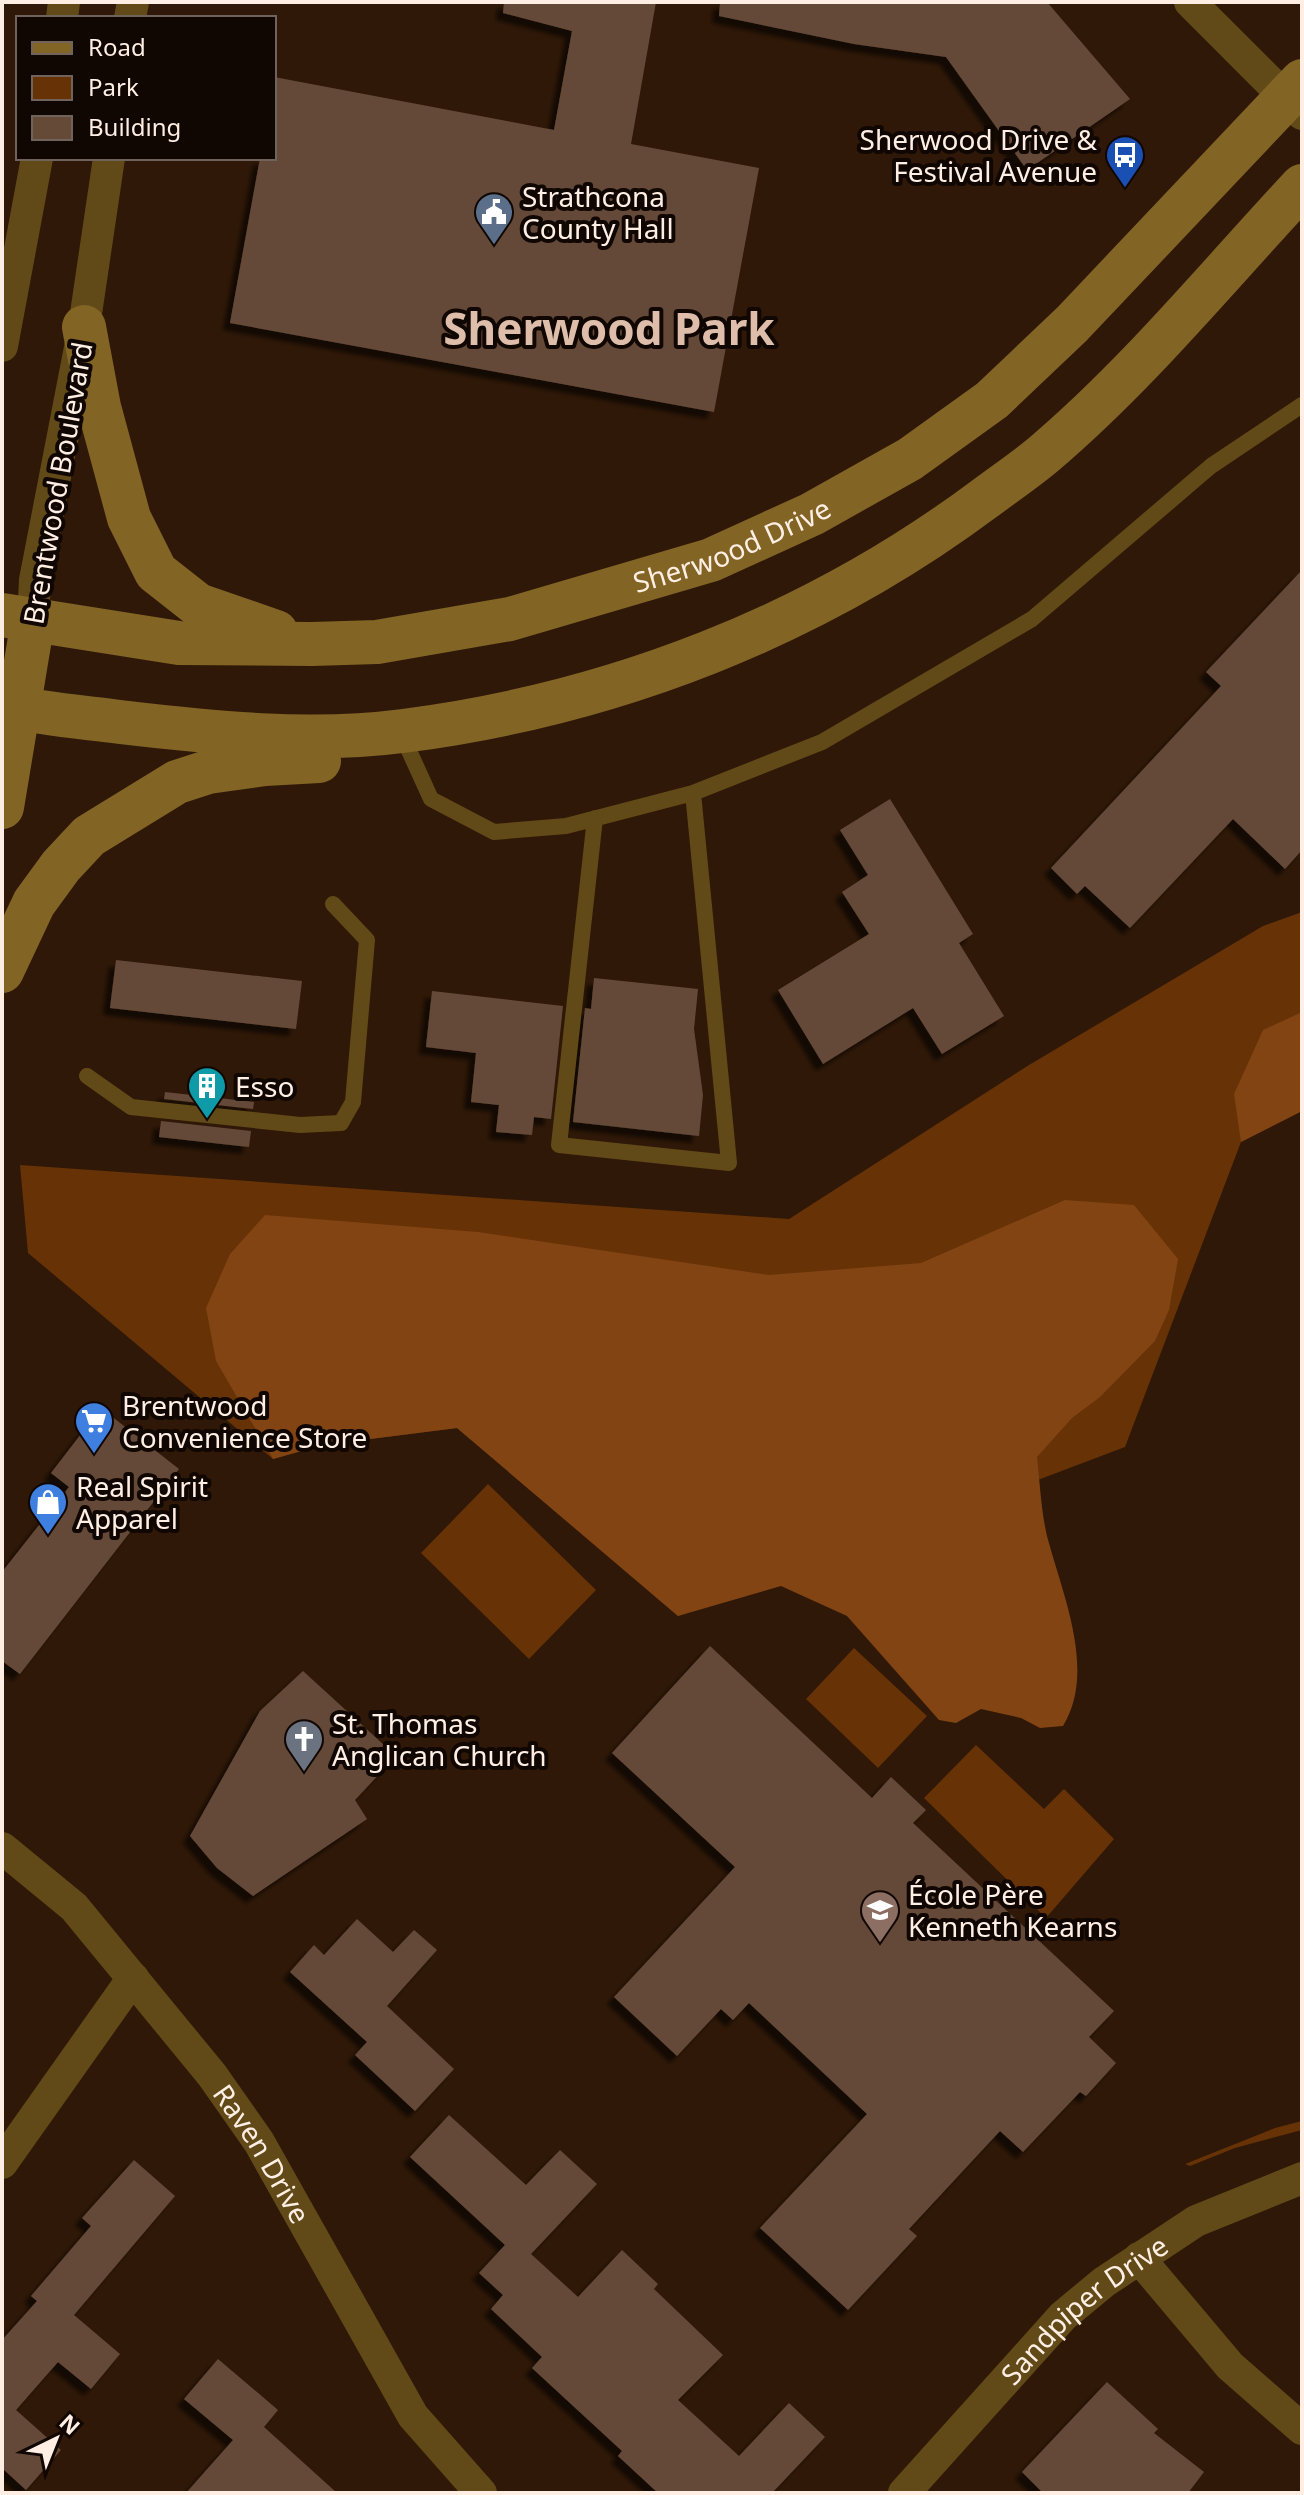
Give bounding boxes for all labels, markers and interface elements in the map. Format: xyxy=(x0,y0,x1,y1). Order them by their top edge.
legend xyxy=(16,16,276,160)
text: Road xyxy=(88,30,146,63)
text: Park xyxy=(88,70,139,103)
text: Building xyxy=(88,110,181,143)
place label: Sherwood Drive & Festival Avenue xyxy=(860,120,1097,190)
bus stop icon: Sherwood Drive & Festival Avenue xyxy=(1104,134,1146,189)
place label: Strathcona County Hall xyxy=(522,177,674,247)
public building icon: Strathcona County Hall xyxy=(473,191,515,246)
district label: Sherwood Park xyxy=(443,298,775,358)
street label: Brentwood Boulevard xyxy=(13,339,101,627)
street label: Sherwood Drive xyxy=(628,489,837,601)
building icon: Esso xyxy=(186,1065,228,1120)
place label: Esso xyxy=(235,1067,294,1105)
place label: Brentwood Convenience Store xyxy=(122,1386,367,1456)
supermarket icon: Brentwood Convenience Store xyxy=(73,1400,115,1455)
place label: Real Spirit Apparel xyxy=(76,1467,208,1537)
shop icon: Real Spirit Apparel xyxy=(27,1481,69,1536)
place label: St. Thomas Anglican Church xyxy=(332,1704,547,1774)
church icon: St. Thomas Anglican Church xyxy=(283,1718,325,1773)
place label: École Père Kenneth Kearns xyxy=(908,1875,1117,1945)
school or university icon: École Père Kenneth Kearns xyxy=(859,1889,901,1944)
street label: Raven Drive xyxy=(205,2076,320,2230)
street label: Sandpiper Drive xyxy=(992,2226,1175,2392)
north arrow xyxy=(16,2399,96,2479)
text: N xyxy=(54,2407,87,2441)

